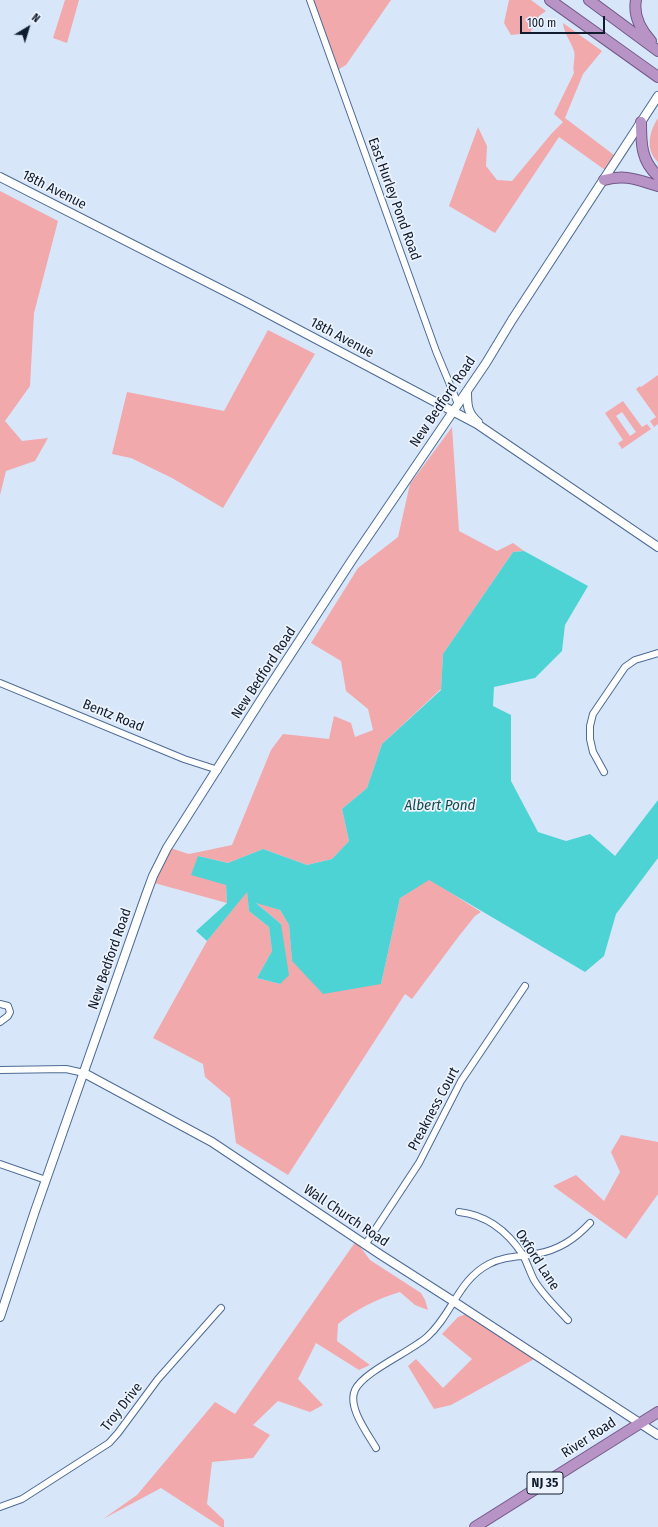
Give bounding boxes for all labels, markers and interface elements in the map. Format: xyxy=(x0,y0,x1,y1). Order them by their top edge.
north arrow xyxy=(8,8,48,48)
scale bar xyxy=(522,8,607,34)
text: N xyxy=(29,11,42,25)
text: 100 m xyxy=(527,16,556,30)
street label: East Hurley Pond Road xyxy=(364,135,424,263)
street label: 18th Avenue xyxy=(19,167,89,213)
street label: 18th Avenue xyxy=(307,314,377,362)
street label: New Bedford Road xyxy=(406,353,480,451)
street label: New Bedford Road xyxy=(228,624,300,722)
street label: Bentz Road xyxy=(80,696,146,736)
water label: Albert Pond xyxy=(404,797,476,815)
street label: New Bedford Road xyxy=(85,906,135,1012)
street label: Preakness Court xyxy=(405,1064,463,1154)
street label: Wall Church Road xyxy=(300,1181,392,1251)
street label: Oxford Lane xyxy=(511,1227,563,1293)
street label: Troy Drive xyxy=(98,1379,146,1435)
street label: River Road xyxy=(559,1414,619,1462)
road number: NJ 35 xyxy=(527,1472,563,1494)

